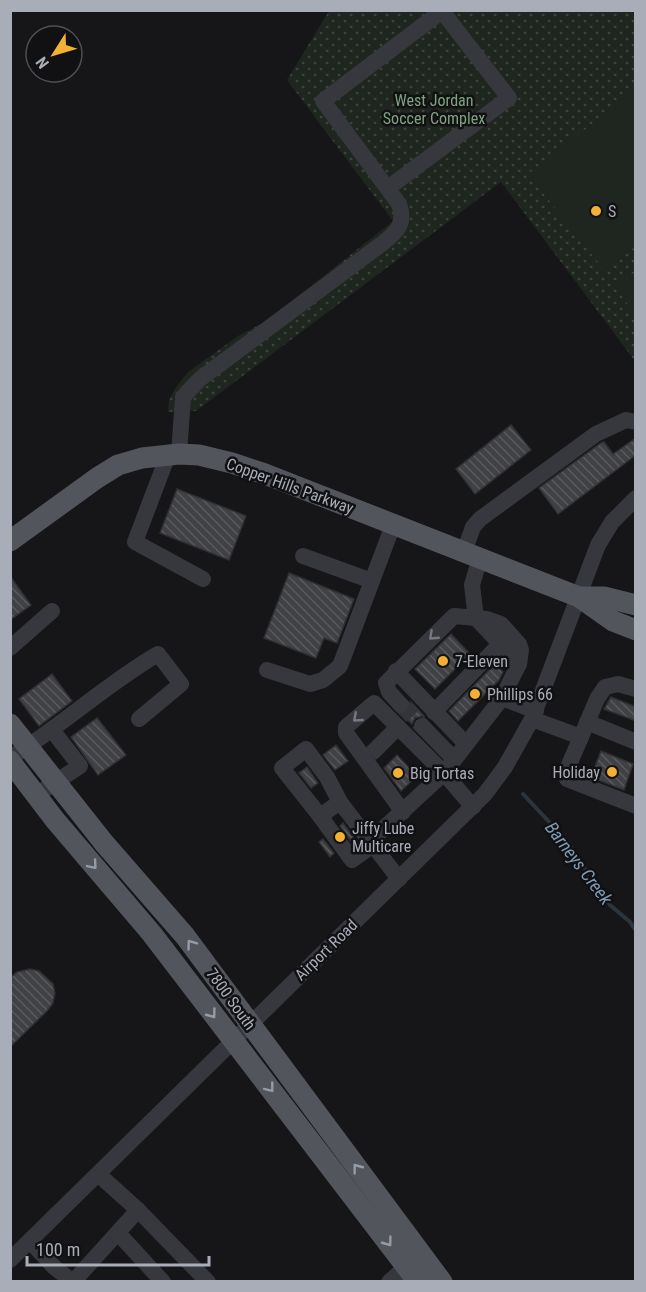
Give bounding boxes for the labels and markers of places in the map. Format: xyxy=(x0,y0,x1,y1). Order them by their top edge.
place label: S xyxy=(608,202,616,221)
marker: S xyxy=(589,204,603,218)
place label: 7-Eleven xyxy=(455,652,508,671)
marker: 7-Eleven xyxy=(436,654,450,668)
place label: Phillips 66 xyxy=(487,685,553,704)
marker: Phillips 66 xyxy=(468,687,482,701)
place label: Holiday xyxy=(553,763,600,782)
place label: Big Tortas xyxy=(410,764,474,783)
marker: Holiday xyxy=(605,765,619,779)
marker: Big Tortas xyxy=(391,766,405,780)
place label: Jiffy Lube Multicare xyxy=(352,819,414,856)
marker: Jiffy Lube Multicare xyxy=(333,830,347,844)

